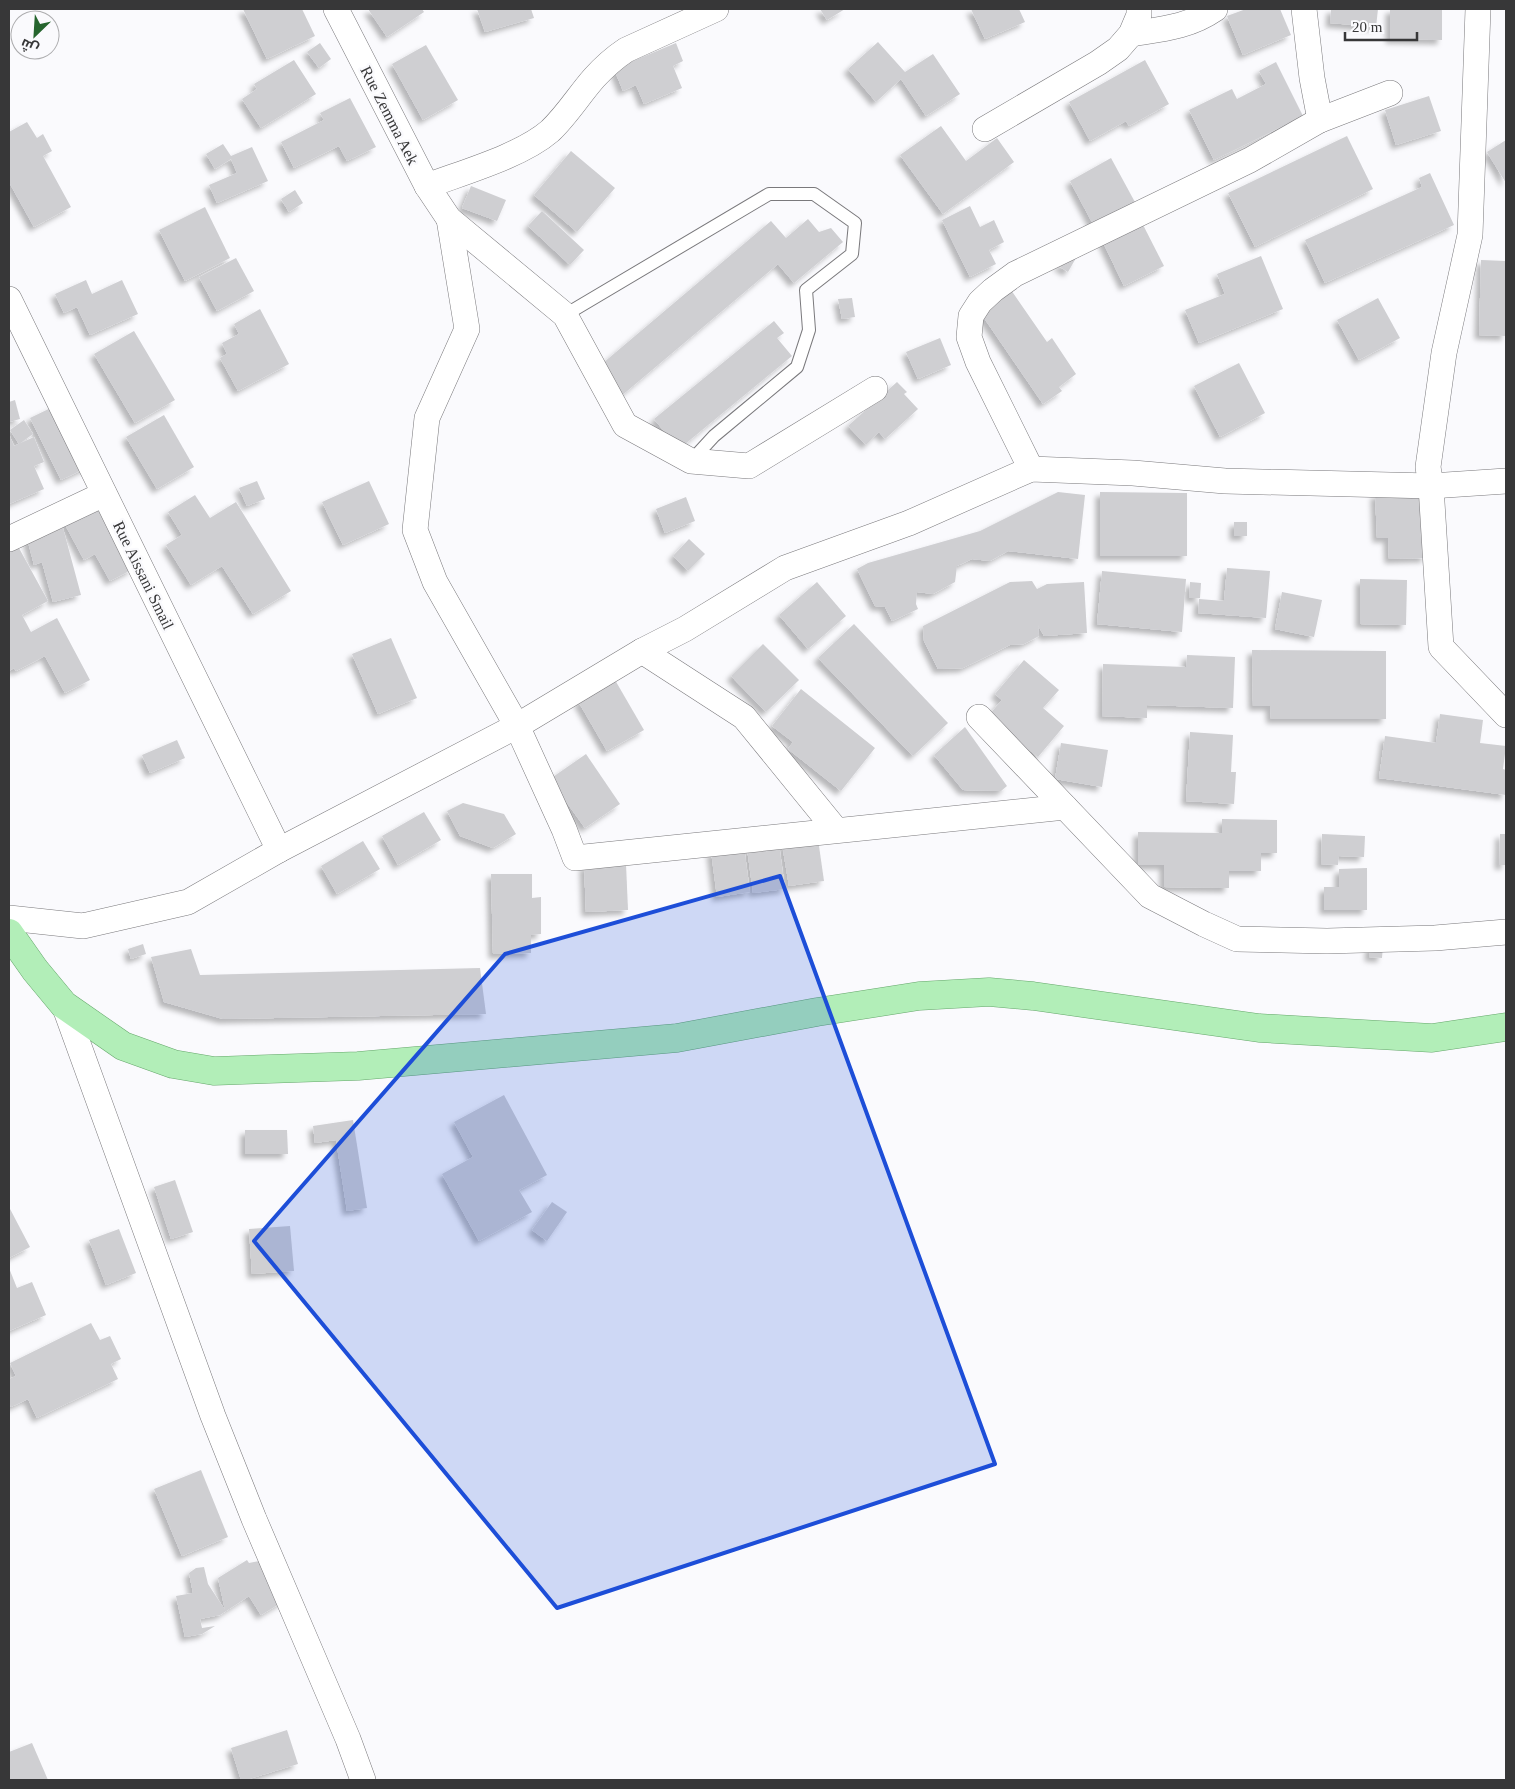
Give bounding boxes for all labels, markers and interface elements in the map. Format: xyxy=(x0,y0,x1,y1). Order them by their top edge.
north arrow xyxy=(10,10,60,60)
scale bar xyxy=(1345,10,1418,42)
text: 20 m xyxy=(1352,19,1383,35)
text: ش xyxy=(18,35,41,58)
street label: Rue Zemma Aek xyxy=(357,63,422,167)
street label: Rue Aissani Smail xyxy=(110,518,177,633)

